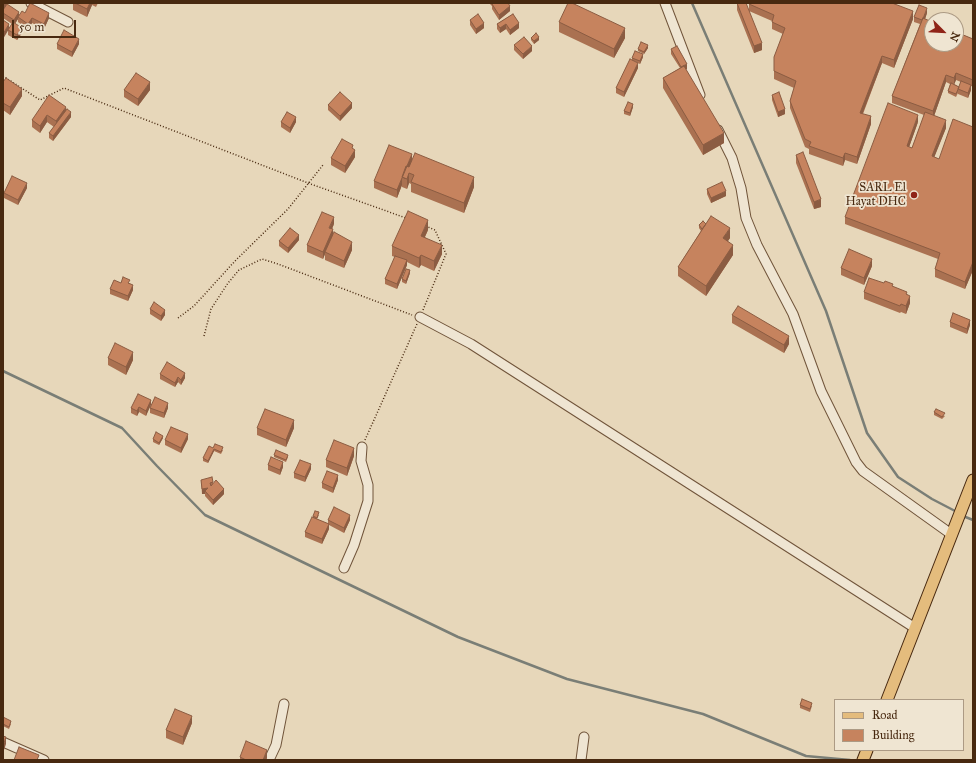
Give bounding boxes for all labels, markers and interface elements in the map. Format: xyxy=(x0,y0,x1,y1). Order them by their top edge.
scale bar xyxy=(14,12,78,38)
north arrow xyxy=(924,12,964,52)
text: 50 m xyxy=(19,20,44,34)
text: N xyxy=(947,30,962,44)
place label: SARL El Hayat DHC xyxy=(845,181,906,209)
marker: SARL El Hayat DHC xyxy=(909,190,919,200)
legend xyxy=(834,699,964,751)
text: Road xyxy=(872,708,898,722)
text: Building xyxy=(872,728,914,742)

